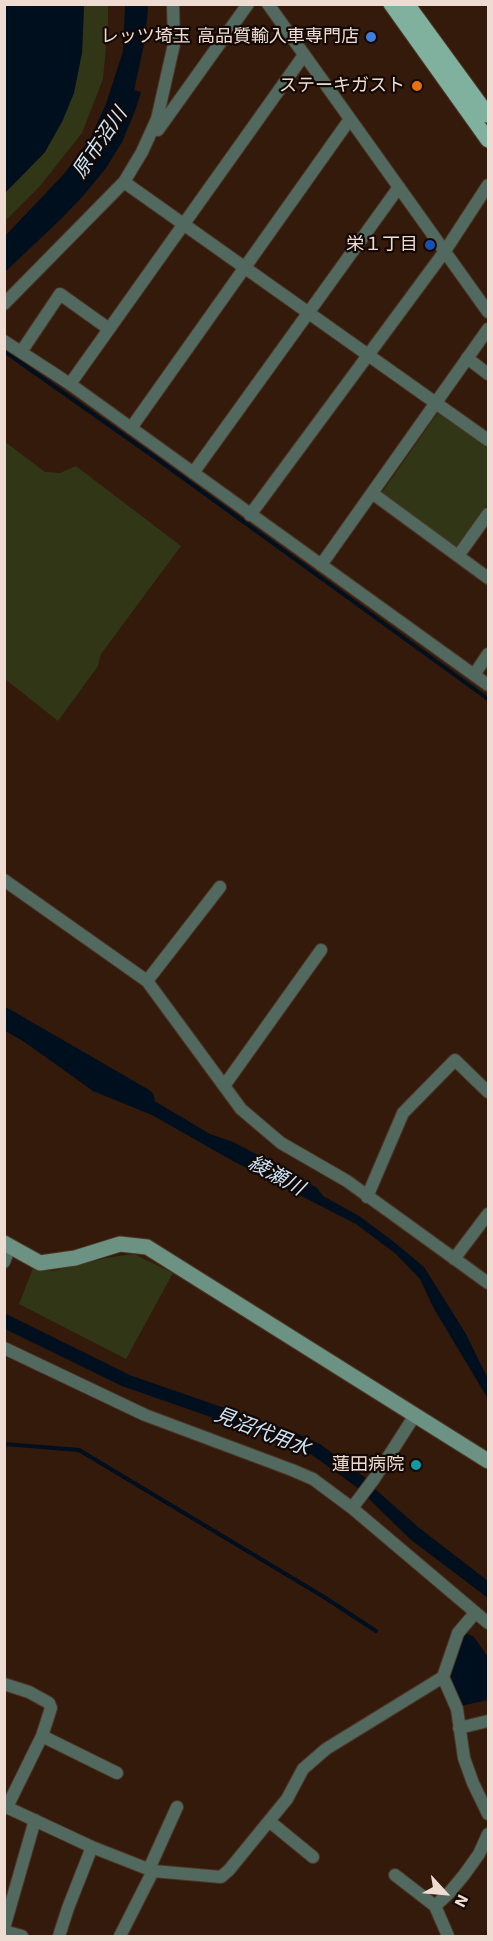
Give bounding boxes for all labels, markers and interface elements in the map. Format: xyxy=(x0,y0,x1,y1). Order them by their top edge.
place label: レッツ埼玉 高品質輸入車専門店 xyxy=(101,26,359,48)
marker: レッツ埼玉 高品質輸入車専門店 xyxy=(364,30,378,44)
place label: ステーキガスト xyxy=(279,75,405,97)
marker: ステーキガスト xyxy=(410,79,424,93)
water label: 原市沼川 xyxy=(68,103,132,183)
place label: 栄１丁目 xyxy=(346,234,418,256)
marker: 栄１丁目 xyxy=(423,238,437,252)
water label: 綾瀬川 xyxy=(244,1151,308,1201)
water label: 見沼代用水 xyxy=(211,1403,313,1461)
place label: 蓮田病院 xyxy=(332,1454,404,1476)
marker: 蓮田病院 xyxy=(409,1458,423,1472)
north arrow xyxy=(415,1863,475,1923)
text: N xyxy=(450,1892,473,1911)

